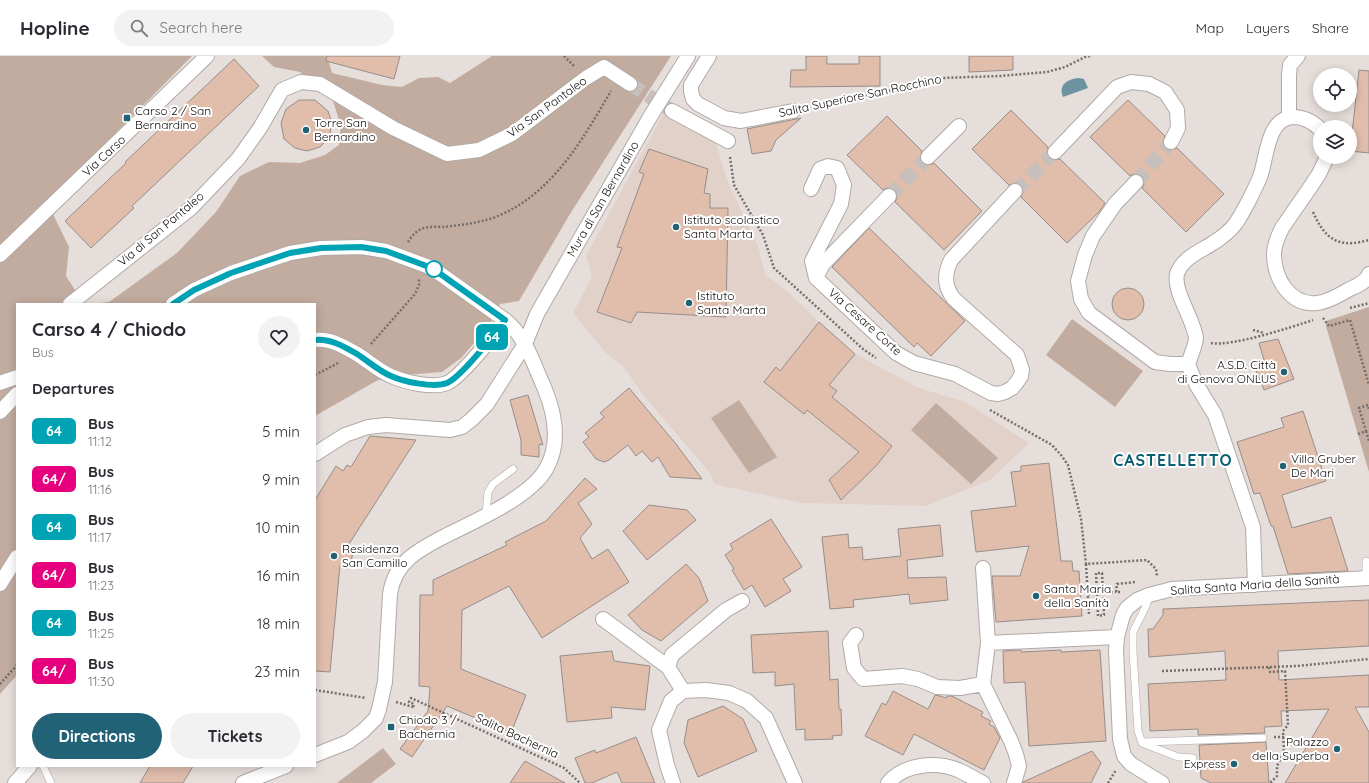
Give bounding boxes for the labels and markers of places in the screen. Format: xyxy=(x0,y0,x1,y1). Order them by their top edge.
place label: Carso 2 / San Bernardino xyxy=(135,103,211,132)
marker: Carso 2 / San Bernardino xyxy=(122,113,132,123)
place label: Torre San Bernardino xyxy=(314,115,376,144)
marker: Torre San Bernardino xyxy=(301,125,311,135)
place label: Istituto scolastico Santa Marta xyxy=(684,212,780,241)
marker: Istituto scolastico Santa Marta xyxy=(671,222,681,232)
unlabelled marker xyxy=(425,260,443,278)
place label: Istituto Santa Marta xyxy=(697,288,766,317)
marker: Istituto Santa Marta xyxy=(684,298,694,308)
place label: A.S.D. Città di Genova ONLUS xyxy=(1178,357,1276,386)
marker: A.S.D. Città di Genova ONLUS xyxy=(1279,367,1289,377)
place label: Villa Gruber De Mari xyxy=(1291,451,1356,480)
marker: Villa Gruber De Mari xyxy=(1278,461,1288,471)
place label: Residenza San Camillo xyxy=(342,541,408,570)
marker: Residenza San Camillo xyxy=(329,551,339,561)
place label: Santa Maria della Sanità xyxy=(1044,581,1111,610)
marker: Santa Maria della Sanità xyxy=(1031,591,1041,601)
place label: Chiodo 3 / Bachernia xyxy=(399,712,458,741)
marker: Chiodo 3 / Bachernia xyxy=(386,722,396,732)
place label: Palazzo della Superba xyxy=(1252,734,1329,763)
marker: Palazzo della Superba xyxy=(1332,744,1342,754)
place label: Express xyxy=(1184,756,1226,771)
marker: Express xyxy=(1229,759,1239,769)

